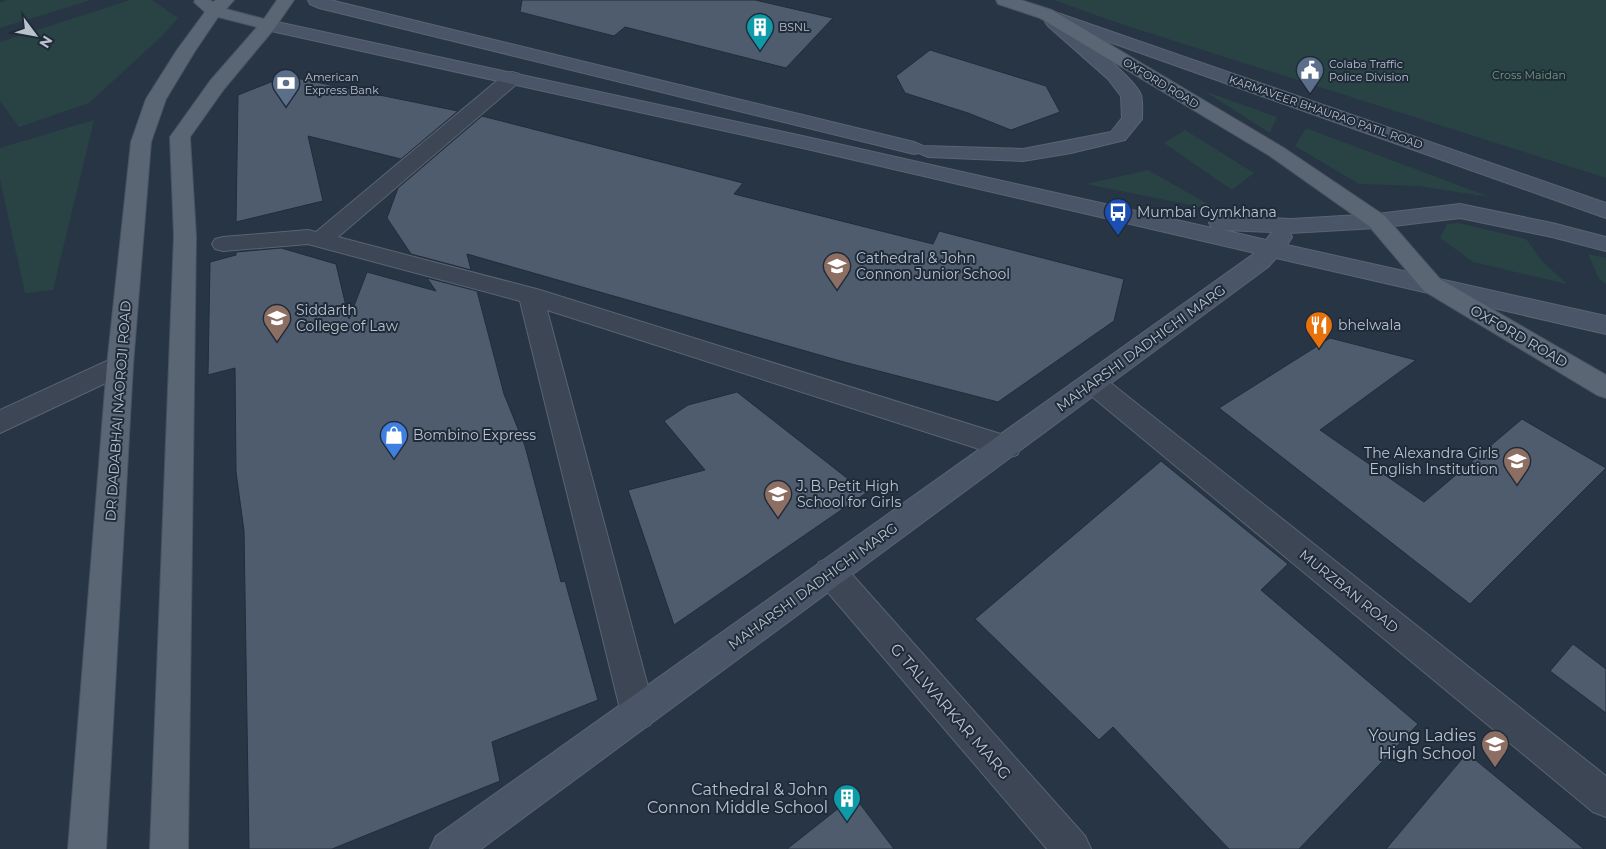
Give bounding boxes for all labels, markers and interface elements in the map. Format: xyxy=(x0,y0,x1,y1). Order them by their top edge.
north arrow xyxy=(10,10,60,60)
building icon: BSNL xyxy=(745,12,775,51)
place label: BSNL xyxy=(779,20,810,34)
text: N xyxy=(35,32,57,51)
street label: OXFORD ROAD xyxy=(1121,55,1201,111)
public building icon: Colaba Traffic Police Division xyxy=(1295,55,1325,94)
place label: Colaba Traffic Police Division xyxy=(1329,57,1409,84)
bank icon: American Express Bank xyxy=(271,68,301,107)
park label: Cross Maidan xyxy=(1492,68,1566,82)
place label: American Express Bank xyxy=(305,70,379,97)
street label: KARMAVEER BHAURAO PATIL ROAD xyxy=(1227,72,1425,152)
bus stop icon: Mumbai Gymkhana xyxy=(1103,197,1133,236)
place label: Mumbai Gymkhana xyxy=(1137,203,1277,221)
place label: Cathedral & John Connon Junior School xyxy=(856,249,1010,283)
school or university icon: Cathedral & John Connon Junior School xyxy=(822,251,852,290)
street label: MAHARSHI DADHICHI MARG xyxy=(1053,280,1229,416)
street label: DR DADABHAI NAOROJI ROAD xyxy=(101,300,135,522)
place label: Siddarth College of Law xyxy=(296,301,399,335)
street label: OXFORD ROAD xyxy=(1467,301,1571,371)
school or university icon: Siddarth College of Law xyxy=(262,303,292,342)
restaurant icon: bhelwala xyxy=(1304,310,1334,349)
place label: bhelwala xyxy=(1338,316,1402,334)
shop icon: Bombino Express xyxy=(379,420,409,459)
place label: Bombino Express xyxy=(413,426,536,444)
place label: The Alexandra Girls English Institution xyxy=(1364,444,1498,478)
school or university icon: The Alexandra Girls English Institution xyxy=(1502,446,1532,485)
place label: J. B. Petit High School for Girls xyxy=(796,477,901,511)
school or university icon: J. B. Petit High School for Girls xyxy=(763,479,793,518)
street label: MAHARSHI DADHICHI MARG xyxy=(725,518,901,654)
street label: MURZBAN ROAD xyxy=(1296,545,1402,637)
street label: G TALWARKAR MARG xyxy=(886,639,1015,783)
place label: Young Ladies High School xyxy=(1369,726,1476,763)
school or university icon: Young Ladies High School xyxy=(1480,729,1510,768)
place label: Cathedral & John Connon Middle School xyxy=(647,780,828,817)
building icon: Cathedral & John Connon Middle School xyxy=(832,783,862,822)

